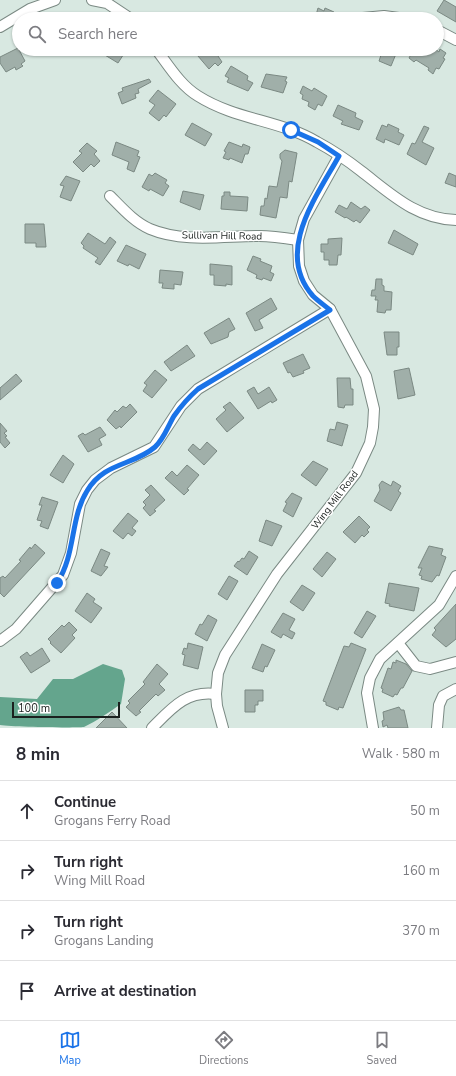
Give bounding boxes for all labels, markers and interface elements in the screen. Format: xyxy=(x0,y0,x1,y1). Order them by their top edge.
search box xyxy=(12,12,444,56)
icon: search xyxy=(26,23,48,45)
text: Search here xyxy=(58,24,138,44)
route start xyxy=(282,121,300,139)
street label: Sullivan Hill Road xyxy=(182,228,262,244)
street label: Wing Mill Road xyxy=(308,468,362,532)
route end xyxy=(48,574,66,592)
scale bar xyxy=(12,700,120,719)
text: 100 m xyxy=(18,701,50,716)
text: 8 min xyxy=(16,743,60,766)
text: Walk · 580 m xyxy=(362,745,440,763)
text: Continue xyxy=(54,792,116,812)
icon: ahead xyxy=(16,800,38,822)
text: 50 m xyxy=(410,802,440,820)
text: Grogans Ferry Road xyxy=(54,812,170,830)
text: Turn right xyxy=(54,852,123,872)
icon: right xyxy=(16,860,38,882)
text: 160 m xyxy=(402,862,440,880)
text: Wing Mill Road xyxy=(54,872,145,890)
text: Turn right xyxy=(54,912,123,932)
icon: right xyxy=(16,920,38,942)
text: 370 m xyxy=(402,922,440,940)
text: Grogans Landing xyxy=(54,932,154,950)
icon: arrive xyxy=(16,980,38,1002)
text: Arrive at destination xyxy=(54,981,197,1001)
tab: Map xyxy=(59,1029,81,1068)
tab: Directions xyxy=(199,1029,249,1068)
tab: Saved xyxy=(367,1029,397,1068)

